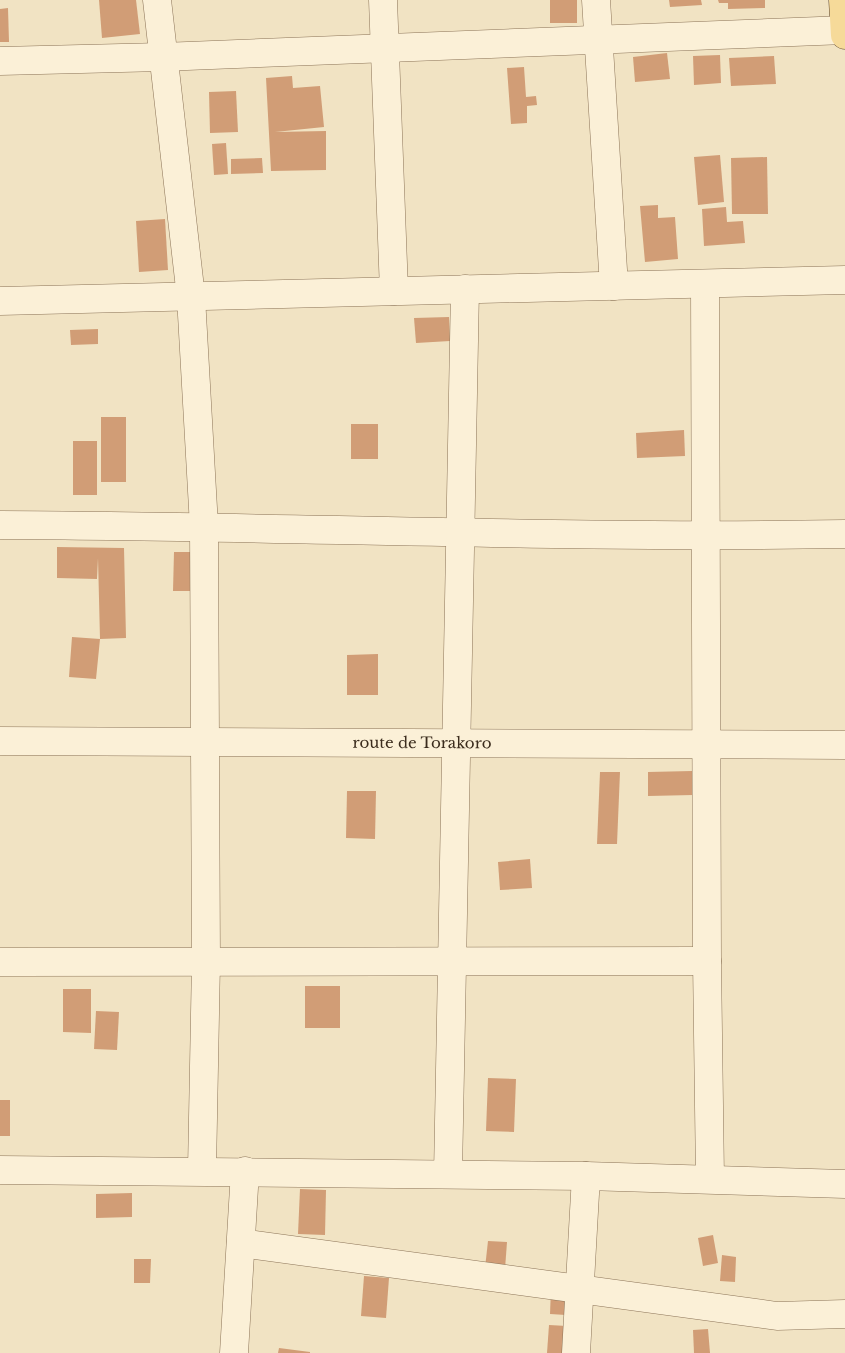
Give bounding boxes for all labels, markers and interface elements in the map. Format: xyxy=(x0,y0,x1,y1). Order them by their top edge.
street label: route de Torakoro xyxy=(352,733,492,752)

